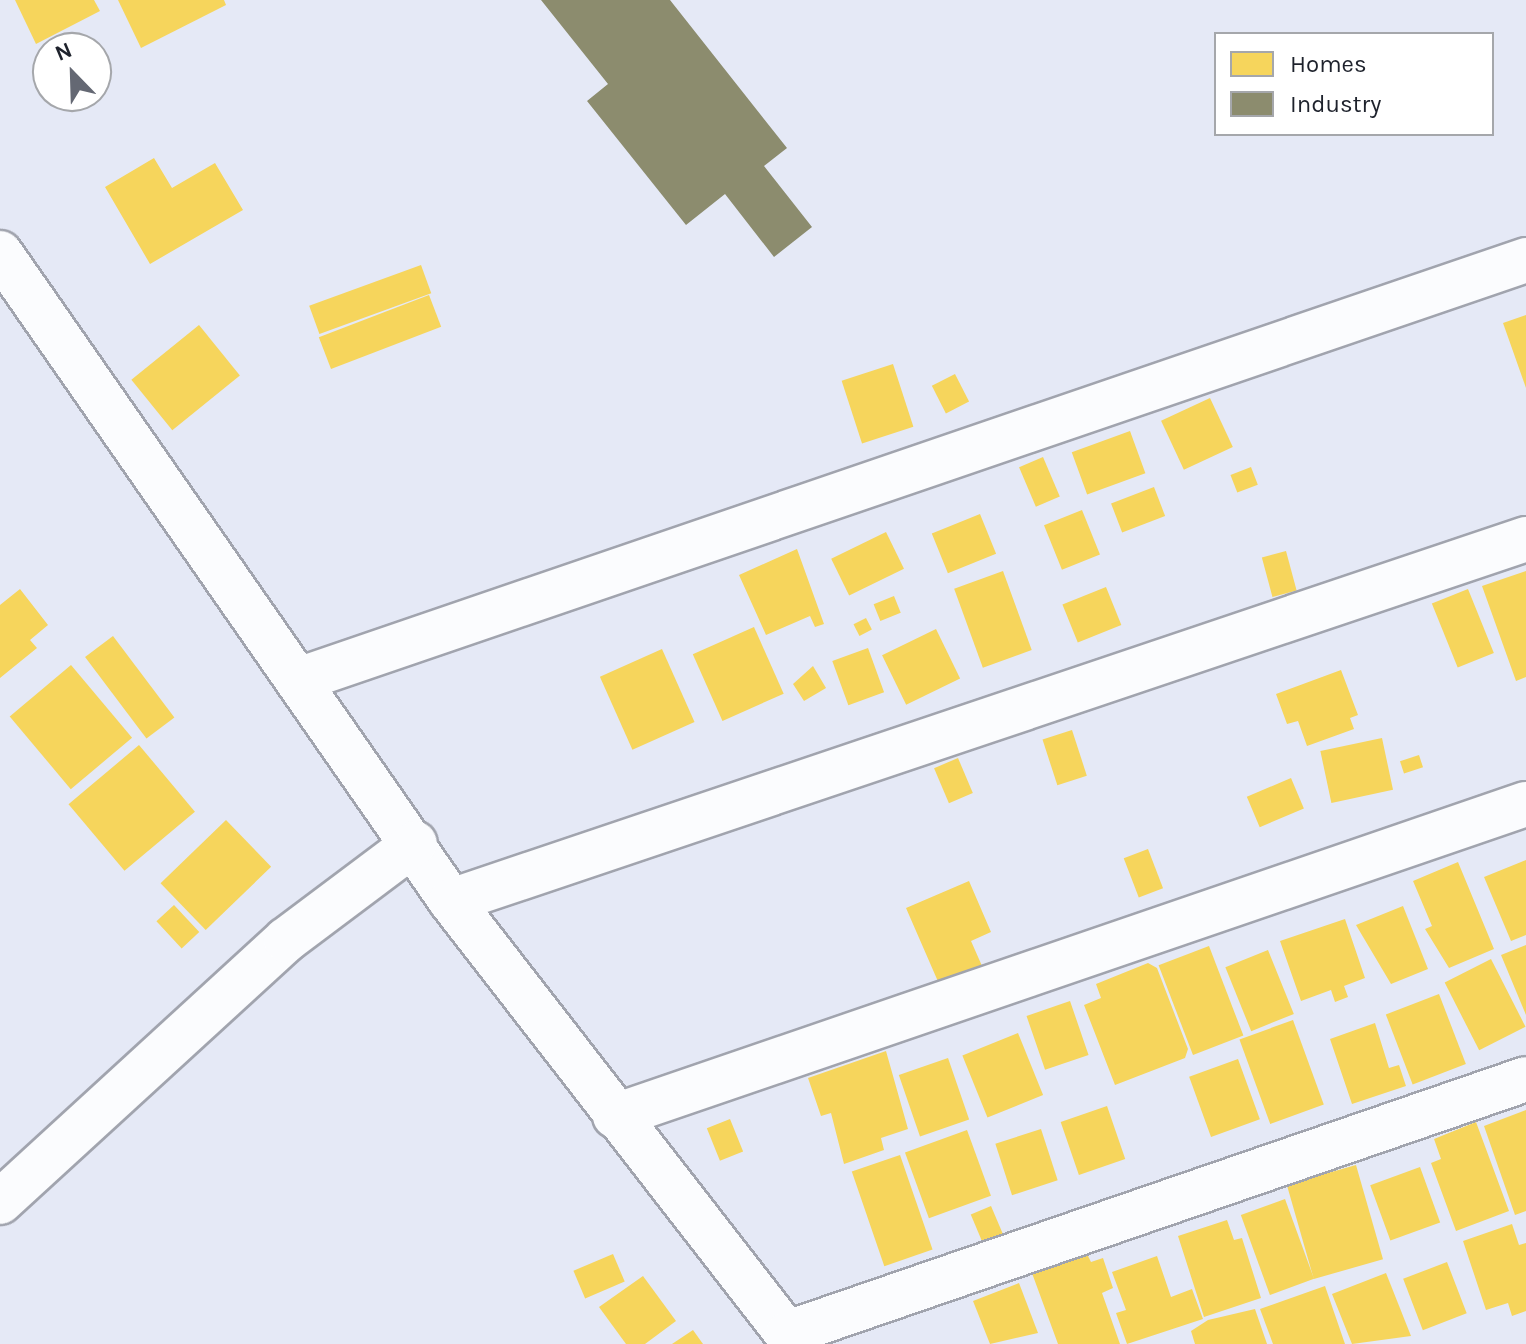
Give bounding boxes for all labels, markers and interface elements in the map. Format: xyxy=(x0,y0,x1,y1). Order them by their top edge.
north arrow xyxy=(32,32,112,112)
legend xyxy=(1214,32,1494,136)
text: N xyxy=(51,37,76,67)
text: Homes xyxy=(1290,50,1367,78)
text: Industry xyxy=(1290,90,1381,118)

